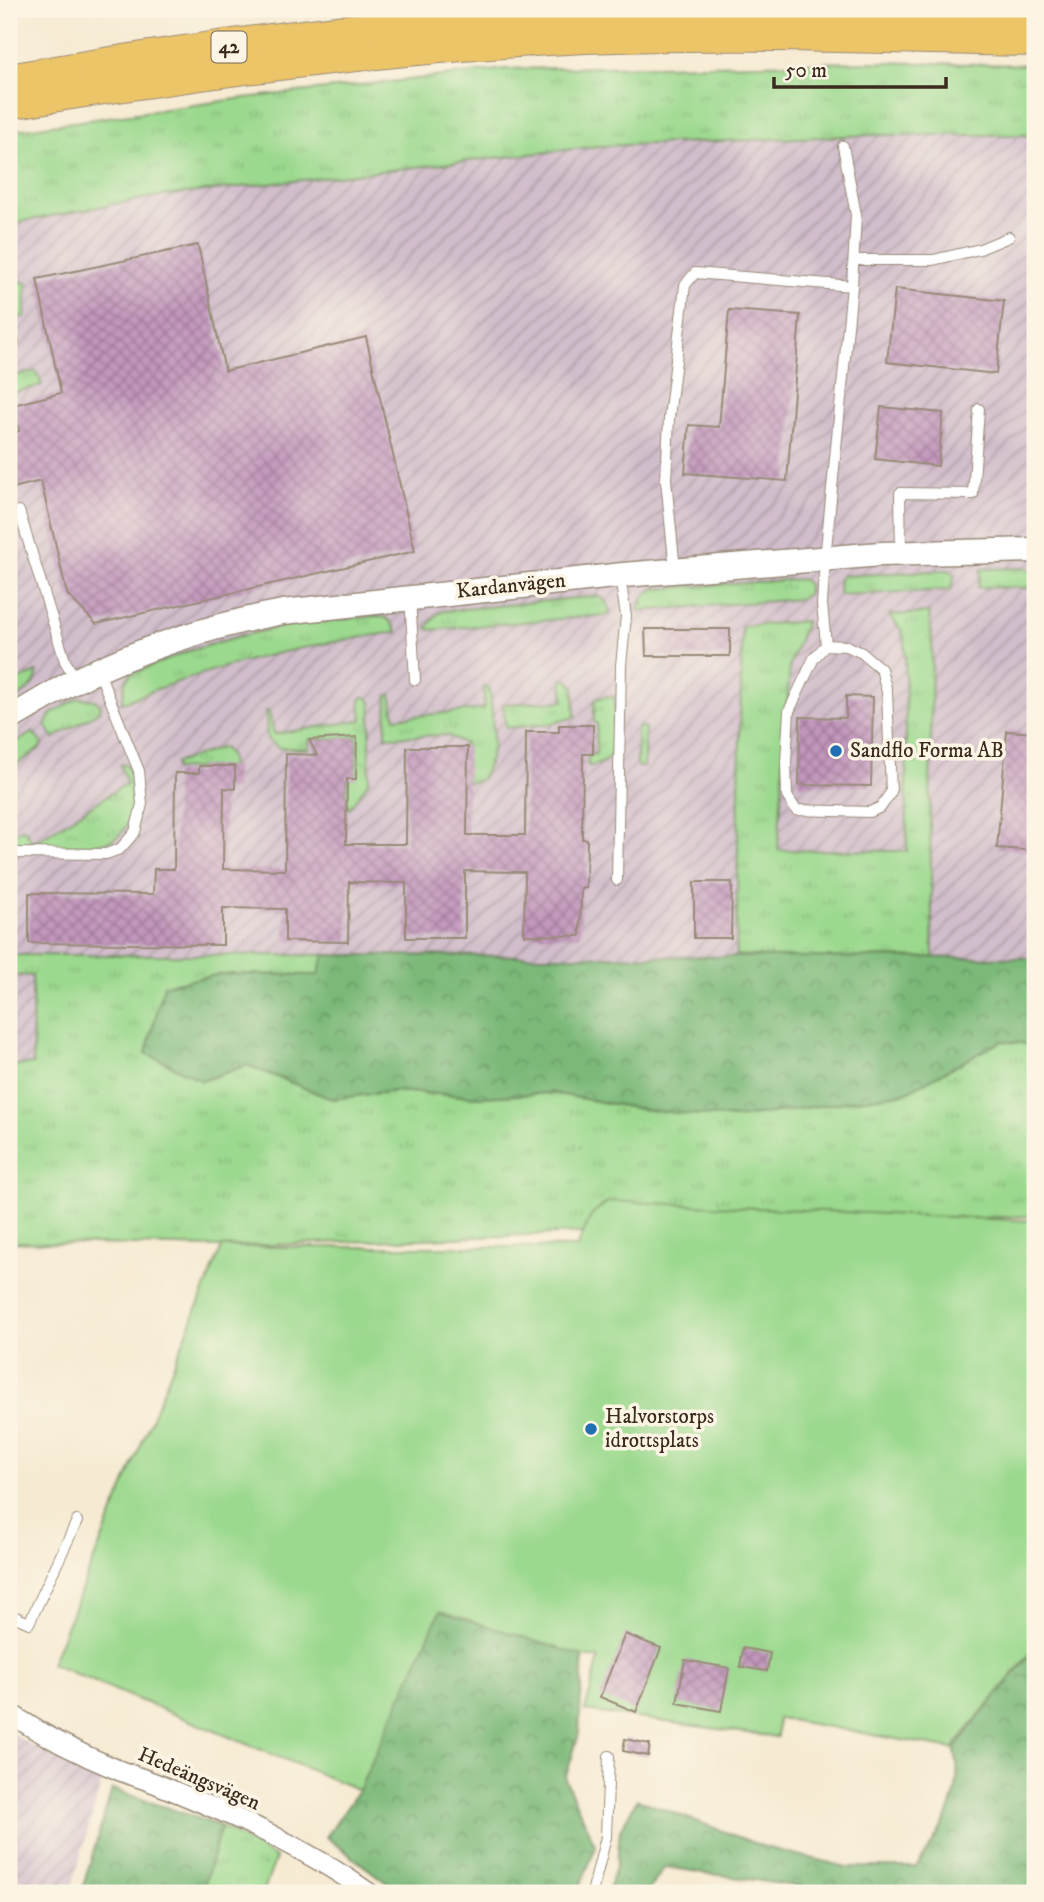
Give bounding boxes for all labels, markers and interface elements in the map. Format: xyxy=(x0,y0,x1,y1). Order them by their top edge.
road number: 42 xyxy=(212,32,246,62)
scale bar xyxy=(774,46,946,90)
text: 50 m xyxy=(785,58,827,84)
street label: Kardanvägen xyxy=(455,567,567,605)
place label: Sandflo Forma AB xyxy=(850,738,1004,764)
marker: Sandflo Forma AB xyxy=(828,743,844,759)
place label: Halvorstorps idrottsplats xyxy=(605,1404,714,1454)
marker: Halvorstorps idrottsplats xyxy=(583,1421,599,1437)
street label: Hedeängsvägen xyxy=(134,1742,264,1816)

